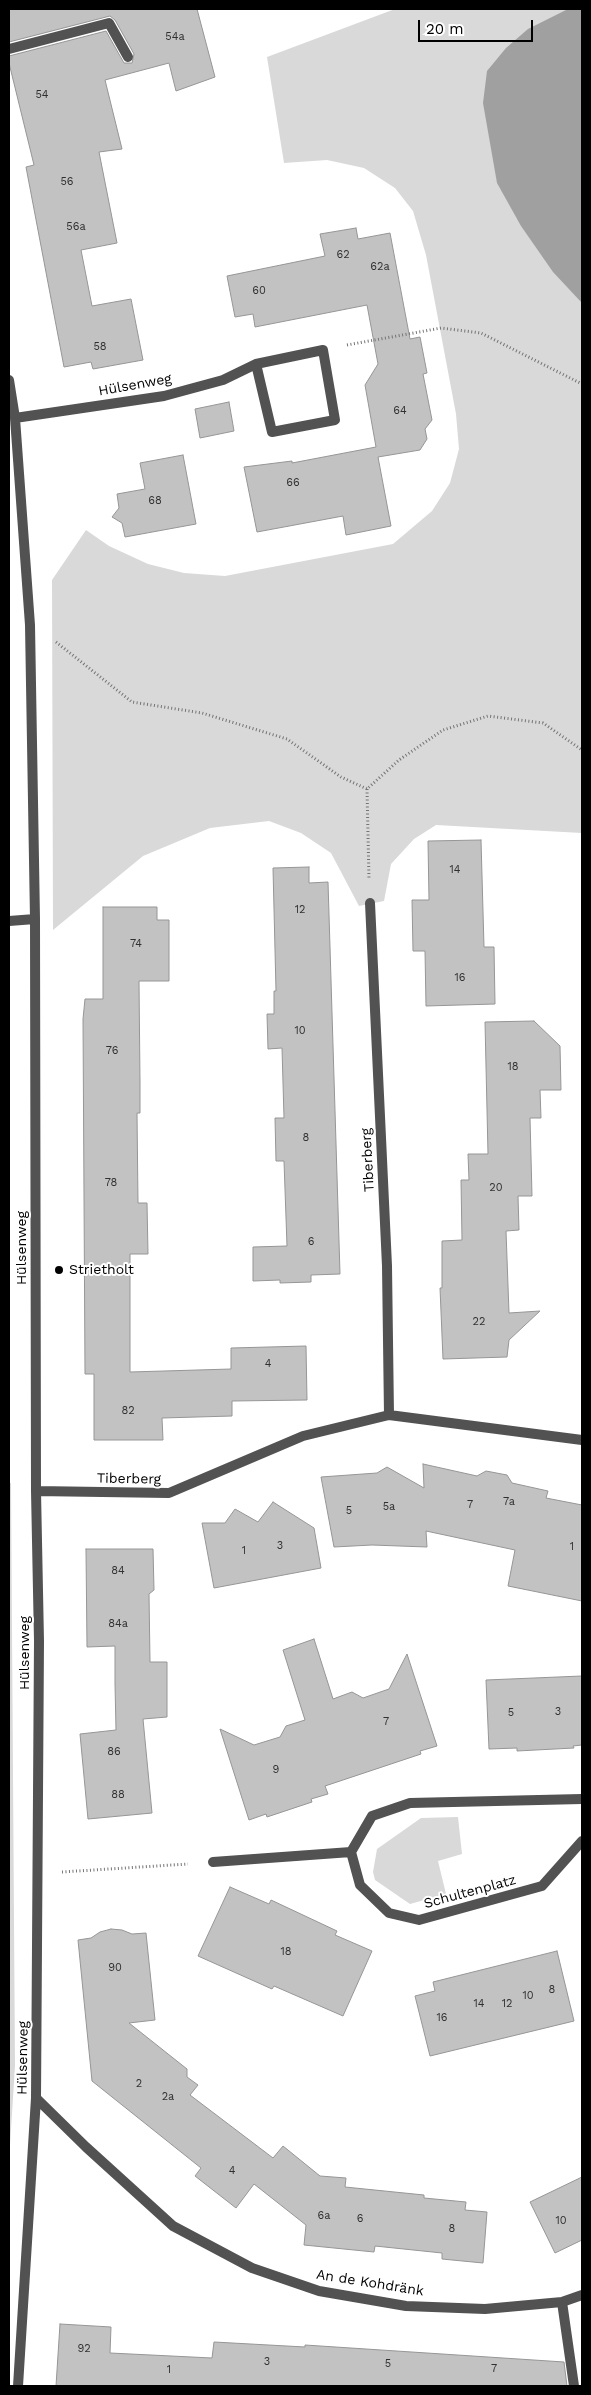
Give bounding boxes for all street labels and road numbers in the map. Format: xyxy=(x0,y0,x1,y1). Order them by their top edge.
street label: Hülsenweg xyxy=(97,370,173,400)
street label: Tiberberg xyxy=(358,1128,378,1192)
street label: Hülsenweg xyxy=(14,1211,30,1285)
street label: Tiberberg xyxy=(97,1470,161,1488)
street label: Hülsenweg xyxy=(17,1616,33,1690)
street label: Schultenplatz xyxy=(422,1872,518,1912)
street label: Hülsenweg xyxy=(14,2021,32,2095)
street label: An de Kohdränk xyxy=(315,2266,425,2300)

